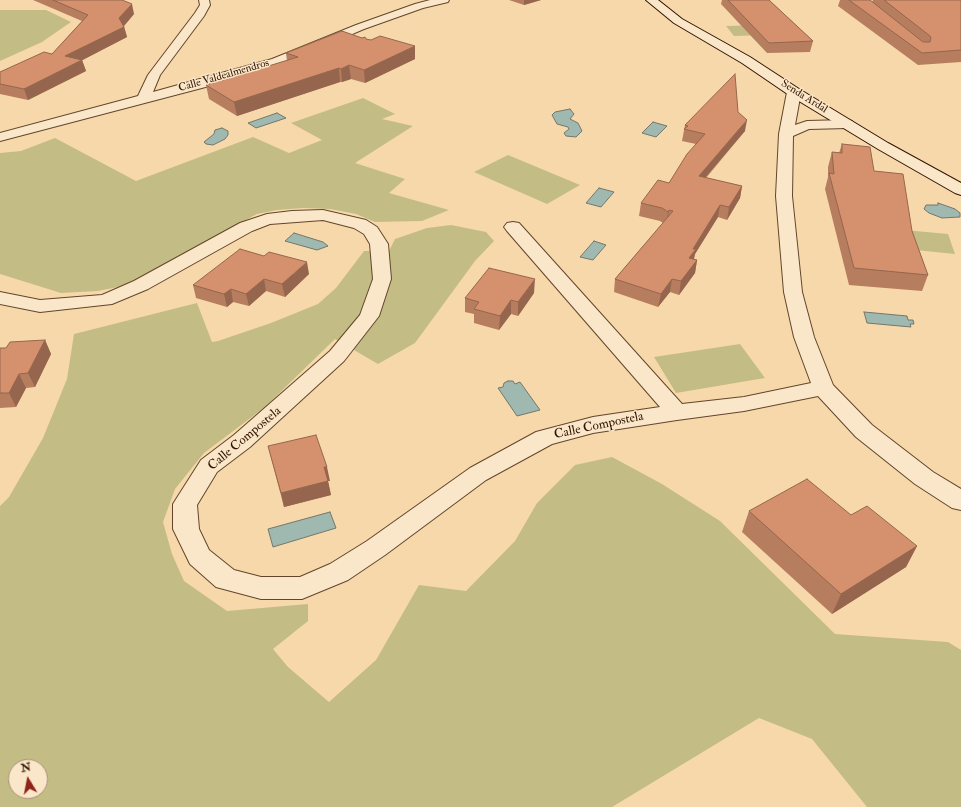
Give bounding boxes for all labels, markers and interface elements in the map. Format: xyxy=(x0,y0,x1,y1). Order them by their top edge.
street label: Calle Valdealmendros xyxy=(177,57,271,95)
street label: Senda Ardal xyxy=(778,78,830,116)
street label: Calle Compostela xyxy=(205,404,285,474)
street label: Calle Compostela xyxy=(553,409,645,443)
north arrow xyxy=(8,759,48,799)
text: N xyxy=(20,760,32,775)

